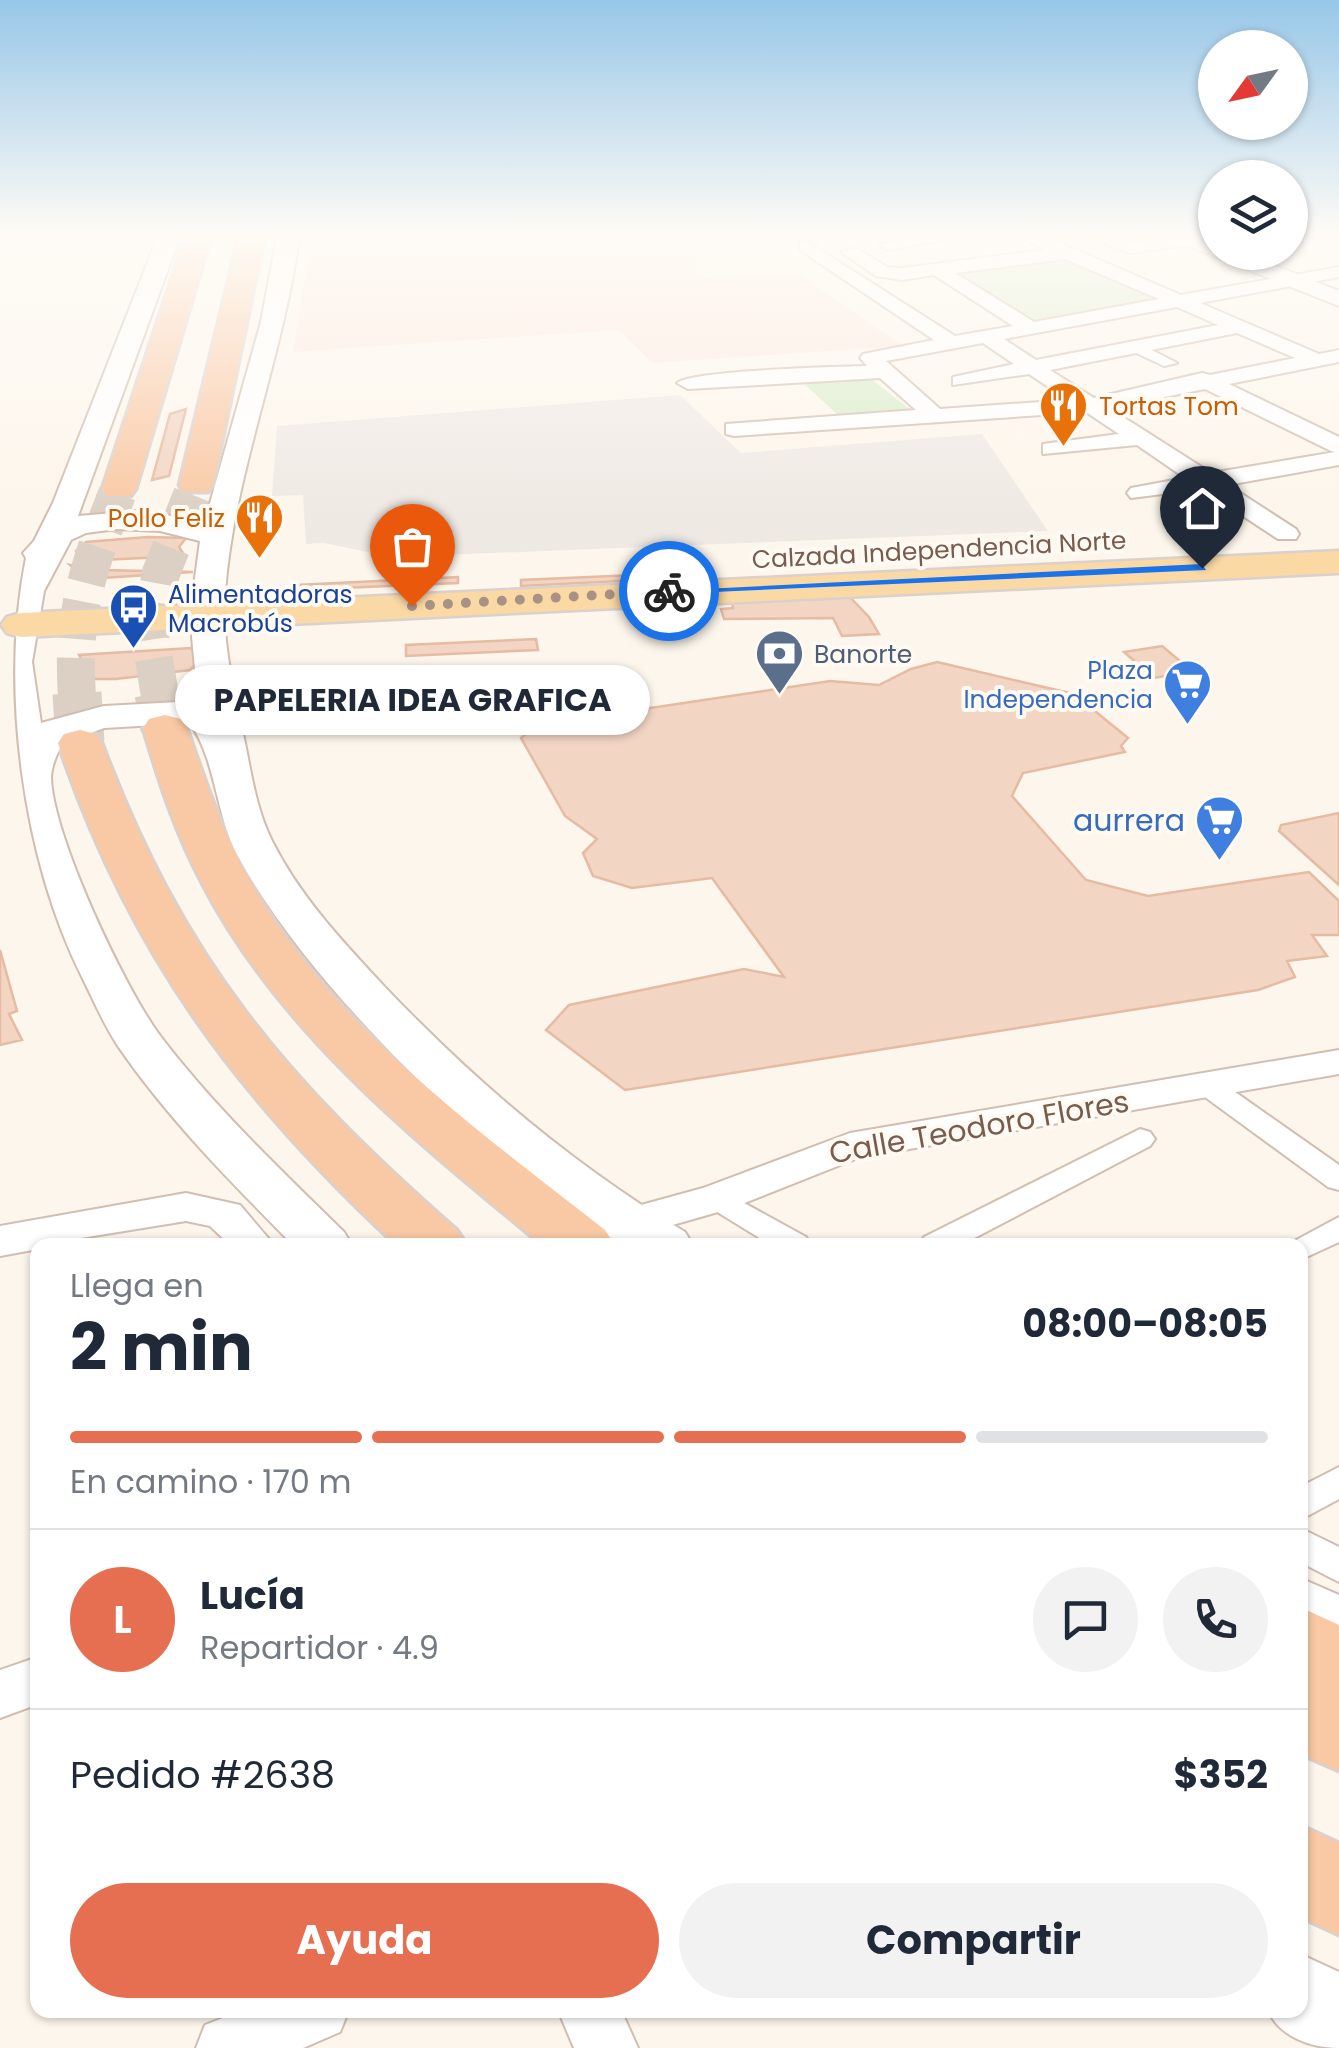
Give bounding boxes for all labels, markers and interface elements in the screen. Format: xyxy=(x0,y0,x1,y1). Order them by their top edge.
north arrow xyxy=(1198,30,1308,140)
map controls xyxy=(1198,30,1308,270)
button: layers xyxy=(1198,160,1308,270)
restaurant icon: Tortas Tom xyxy=(1038,380,1090,448)
place label: Tortas Tom xyxy=(1099,389,1239,424)
pin xyxy=(1160,466,1245,569)
icon: home xyxy=(1175,481,1230,536)
restaurant icon: Pollo Feliz xyxy=(234,492,286,560)
place label: Pollo Feliz xyxy=(108,501,225,536)
pin xyxy=(370,504,455,607)
icon: bag xyxy=(385,519,440,574)
street label: Calzada Independencia Norte xyxy=(751,523,1127,577)
courier xyxy=(619,541,719,641)
icon: bike xyxy=(642,564,697,619)
place label: Alimentadoras Macrobús xyxy=(168,577,353,641)
bus stop icon: Alimentadoras Macrobús xyxy=(107,582,159,650)
bank icon: Banorte xyxy=(753,628,805,696)
place label: Banorte xyxy=(814,637,912,672)
place label: Plaza Independencia xyxy=(963,653,1153,717)
supermarket icon: Plaza Independencia xyxy=(1162,658,1214,726)
callout: PAPELERIA IDEA GRAFICA xyxy=(175,666,650,736)
text: PAPELERIA IDEA GRAFICA xyxy=(213,677,612,722)
supermarket icon: aurrera xyxy=(1194,794,1246,862)
place label: aurrera xyxy=(1073,799,1185,842)
street label: Calle Teodoro Flores xyxy=(826,1079,1132,1175)
text: Llega en xyxy=(70,1263,204,1308)
text: 08:00–08:05 xyxy=(1022,1297,1268,1350)
text: 2 min xyxy=(70,1302,253,1393)
text: En camino · 170 m xyxy=(70,1459,351,1504)
button: chat xyxy=(1033,1567,1138,1672)
button: phone xyxy=(1163,1567,1268,1672)
text: Lucía xyxy=(200,1569,305,1622)
text: L xyxy=(113,1593,132,1646)
text: Repartidor · 4.9 xyxy=(200,1625,439,1670)
text: Pedido #2638 xyxy=(70,1748,335,1801)
text: $352 xyxy=(1174,1748,1268,1801)
button: Ayuda xyxy=(70,1883,659,1998)
button: Compartir xyxy=(679,1883,1268,1998)

